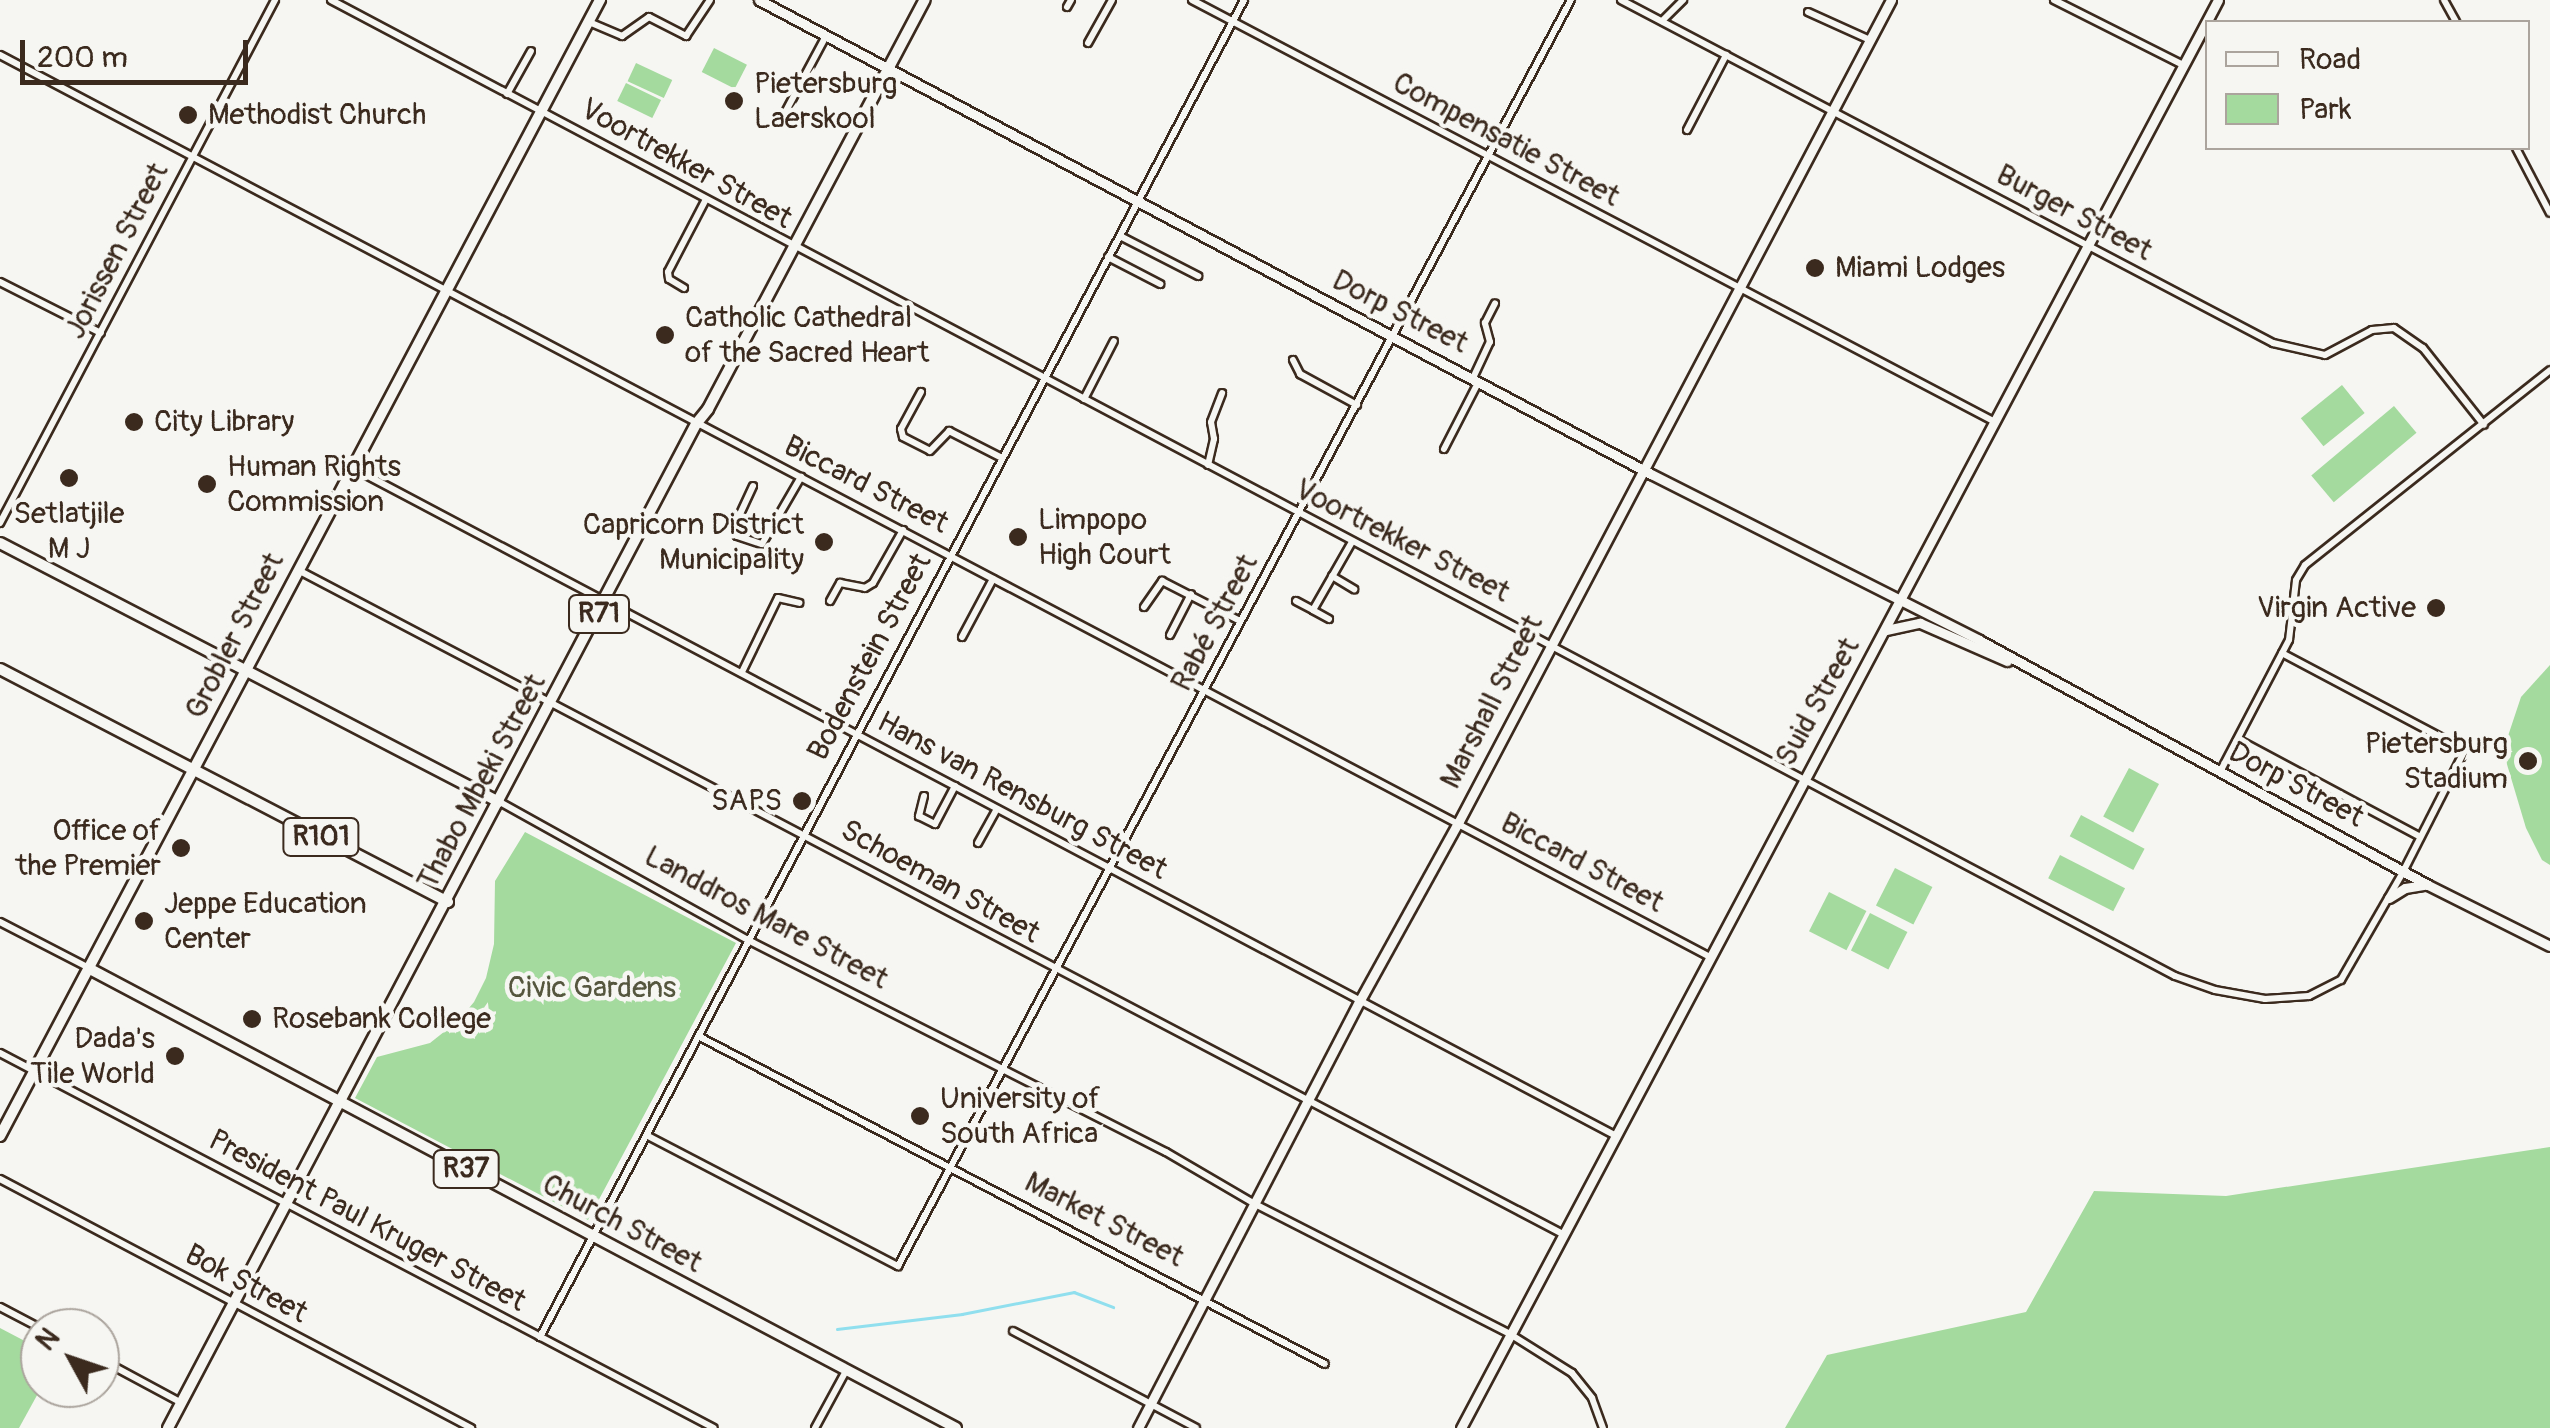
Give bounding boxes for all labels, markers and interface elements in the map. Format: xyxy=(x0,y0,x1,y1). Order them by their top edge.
scale bar xyxy=(25,20,252,82)
legend xyxy=(2205,20,2530,150)
text: 200 m xyxy=(37,39,128,76)
text: Road xyxy=(2299,41,2361,78)
street label: Compensatie Street xyxy=(1386,65,1626,215)
place label: Pietersburg Laerskool xyxy=(754,66,897,136)
marker: Pietersburg Laerskool xyxy=(723,90,745,112)
street label: Voortrekker Street xyxy=(574,91,798,237)
text: Park xyxy=(2299,91,2352,128)
place label: Methodist Church xyxy=(208,97,426,133)
marker: Methodist Church xyxy=(177,104,199,126)
street label: Jorissen Street xyxy=(57,157,177,345)
street label: Burger Street xyxy=(1990,157,2158,269)
place label: Miami Lodges xyxy=(1835,250,2005,286)
marker: Miami Lodges xyxy=(1804,257,1826,279)
street label: Dorp Street xyxy=(1326,262,1474,362)
place label: Catholic Cathedral of the Sacred Heart xyxy=(685,300,929,370)
marker: Catholic Cathedral of the Sacred Heart xyxy=(654,324,676,346)
place label: City Library xyxy=(154,404,294,440)
marker: City Library xyxy=(123,411,145,433)
street label: Biccard Street xyxy=(778,428,954,542)
place label: Human Rights Commission xyxy=(227,449,401,520)
marker: Setlatjile M J xyxy=(56,465,82,491)
street label: Voortrekker Street xyxy=(1289,471,1515,611)
marker: Human Rights Commission xyxy=(196,473,218,495)
place label: Setlatjile M J xyxy=(14,496,124,566)
place label: Limpopo High Court xyxy=(1038,502,1171,572)
place label: Capricorn District Municipality xyxy=(583,507,804,578)
marker: Limpopo High Court xyxy=(1007,526,1029,548)
marker: Capricorn District Municipality xyxy=(813,531,835,553)
street label: Grobler Street xyxy=(178,547,292,725)
street label: Bodenstein Street xyxy=(800,548,940,766)
street label: Rabé Street xyxy=(1164,548,1266,698)
place label: Virgin Active xyxy=(2257,590,2416,626)
road number: R71 xyxy=(566,591,632,637)
marker: Virgin Active xyxy=(2425,597,2447,619)
street label: Marshall Street xyxy=(1433,609,1551,795)
street label: Suid Street xyxy=(1768,632,1868,772)
street label: Thabo Mbeki Street xyxy=(410,668,554,896)
street label: Hans van Rensburg Street xyxy=(871,704,1173,888)
place label: Pietersburg Stadium xyxy=(2365,726,2508,796)
street label: Dorp Street xyxy=(2222,734,2370,836)
marker: Pietersburg Stadium xyxy=(2517,750,2539,772)
place label: SAPS xyxy=(711,783,782,819)
marker: SAPS xyxy=(791,790,813,812)
street label: Biccard Street xyxy=(1494,805,1670,921)
street label: Schoeman Street xyxy=(834,812,1046,952)
place label: Office of the Premier xyxy=(16,813,161,884)
road number: R101 xyxy=(281,814,361,860)
marker: Office of the Premier xyxy=(170,837,192,859)
street label: Landdros Mare Street xyxy=(638,839,894,997)
place label: Jeppe Education Center xyxy=(164,886,367,956)
marker: Jeppe Education Center xyxy=(133,910,155,932)
park label: Civic Gardens xyxy=(508,970,676,1006)
place label: Rosebank College xyxy=(272,1001,491,1037)
marker: Rosebank College xyxy=(241,1008,263,1030)
place label: Dada's Tile World xyxy=(30,1021,155,1092)
marker: Dada's Tile World xyxy=(164,1045,186,1067)
place label: University of South Africa xyxy=(940,1081,1101,1152)
marker: University of South Africa xyxy=(909,1105,931,1127)
street label: President Paul Kruger Street xyxy=(202,1122,532,1320)
road number: R37 xyxy=(431,1146,501,1192)
street label: Market Street xyxy=(1019,1165,1189,1275)
street label: Church Street xyxy=(536,1167,708,1281)
street label: Bok Street xyxy=(179,1237,313,1331)
north arrow xyxy=(20,1308,120,1408)
text: N xyxy=(29,1321,68,1358)

